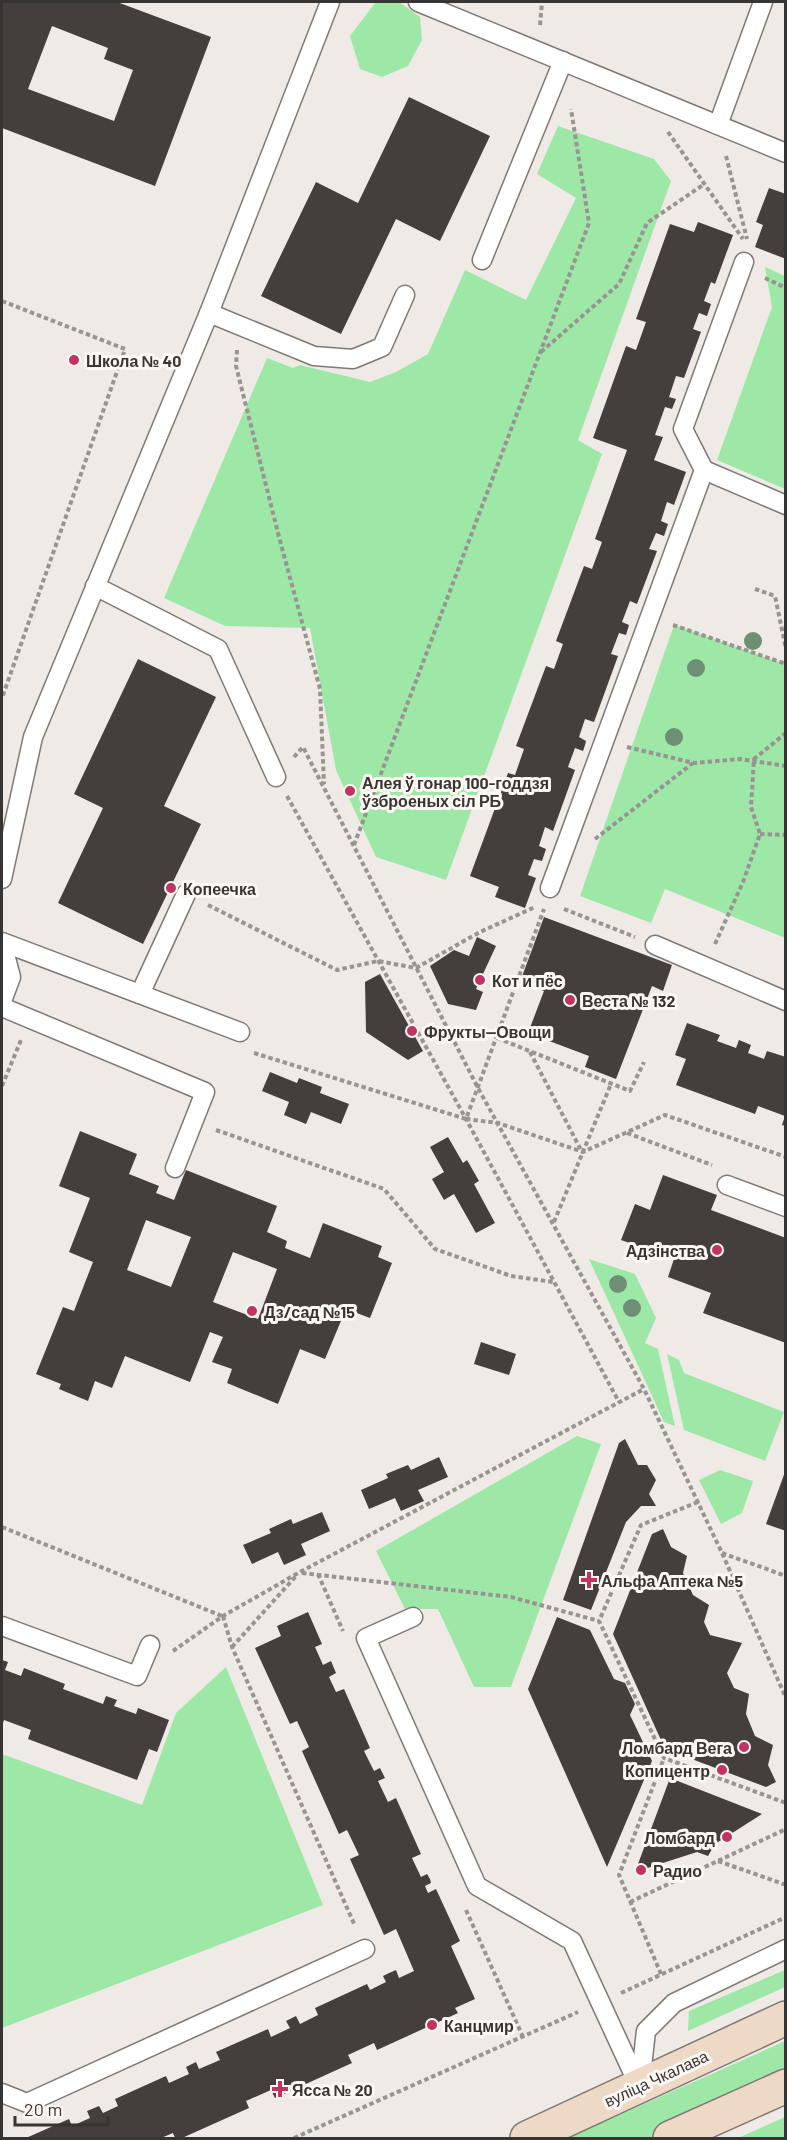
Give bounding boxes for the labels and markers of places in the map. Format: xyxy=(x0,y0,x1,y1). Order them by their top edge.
place label: Школа № 40 xyxy=(86,351,181,370)
marker: Школа № 40 xyxy=(67,353,81,367)
place label: Алея ў гонар 100-годдзя ўзброеных сіл РБ xyxy=(362,773,549,810)
marker: Алея ў гонар 100-годдзя ўзброеных сіл РБ xyxy=(343,784,357,798)
place label: Копеечка xyxy=(183,879,256,898)
marker: Копеечка xyxy=(164,881,178,895)
place label: Кот и пёс xyxy=(492,971,563,990)
marker: Кот и пёс xyxy=(473,973,487,987)
place label: Веста № 132 xyxy=(582,991,675,1010)
marker: Веста № 132 xyxy=(563,993,577,1007)
place label: Фрукты--Овощи xyxy=(424,1022,551,1041)
marker: Фрукты--Овощи xyxy=(405,1024,419,1038)
place label: Адзінства xyxy=(626,1241,705,1260)
marker: Адзінства xyxy=(710,1243,724,1257)
place label: Дз/сад №15 xyxy=(264,1302,355,1321)
marker: Дз/сад №15 xyxy=(245,1304,259,1318)
place label: Альфа Аптека №5 xyxy=(601,1571,744,1590)
marker: Альфа Аптека №5 xyxy=(582,1573,596,1587)
place label: Ломбард Вега xyxy=(622,1738,732,1757)
marker: Ломбард Вега xyxy=(737,1740,751,1754)
place label: Копицентр xyxy=(625,1761,710,1780)
marker: Копицентр xyxy=(715,1763,729,1777)
place label: Ломбард xyxy=(644,1828,715,1847)
marker: Ломбард xyxy=(720,1830,734,1844)
place label: Радио xyxy=(653,1861,702,1880)
marker: Радио xyxy=(634,1863,648,1877)
place label: Канцмир xyxy=(444,2016,514,2035)
marker: Канцмир xyxy=(425,2018,439,2032)
place label: Ясса № 20 xyxy=(292,2080,373,2099)
marker: Ясса № 20 xyxy=(273,2082,287,2096)

